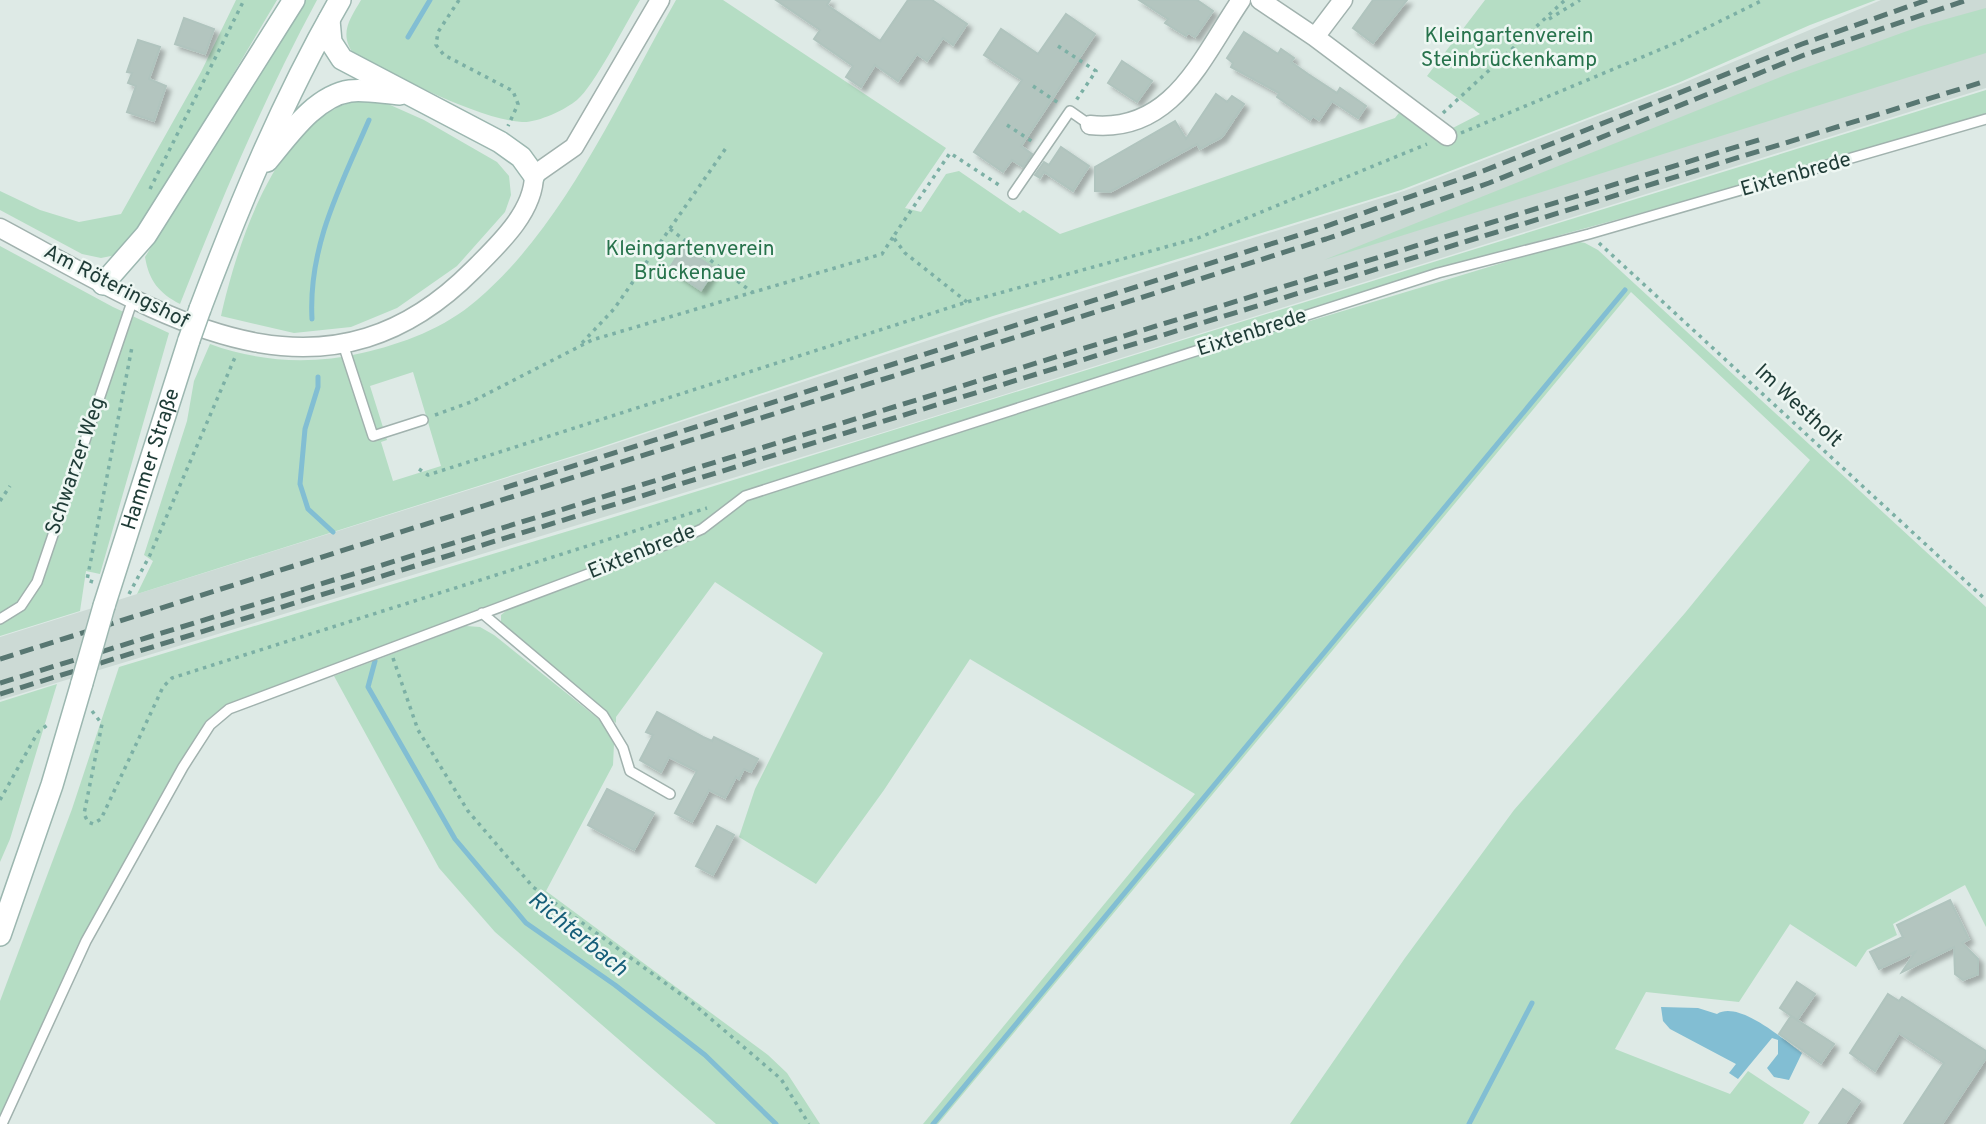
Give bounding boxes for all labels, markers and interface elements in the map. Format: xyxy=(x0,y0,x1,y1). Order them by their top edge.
park label: Kleingartenverein Steinbrückenkamp xyxy=(1421,23,1597,74)
street label: Eixtenbrede xyxy=(1738,146,1854,204)
park label: Kleingartenverein Brückenaue xyxy=(605,236,775,287)
street label: Am Röteringshof xyxy=(39,239,193,335)
street label: Eixtenbrede xyxy=(1194,303,1310,363)
street label: Im Westholt xyxy=(1748,358,1848,454)
street label: Hammer Straße xyxy=(116,385,186,534)
street label: Schwarzer Weg xyxy=(40,394,112,538)
street label: Eixtenbrede xyxy=(584,518,700,586)
water label: Richterbach xyxy=(521,886,633,984)

